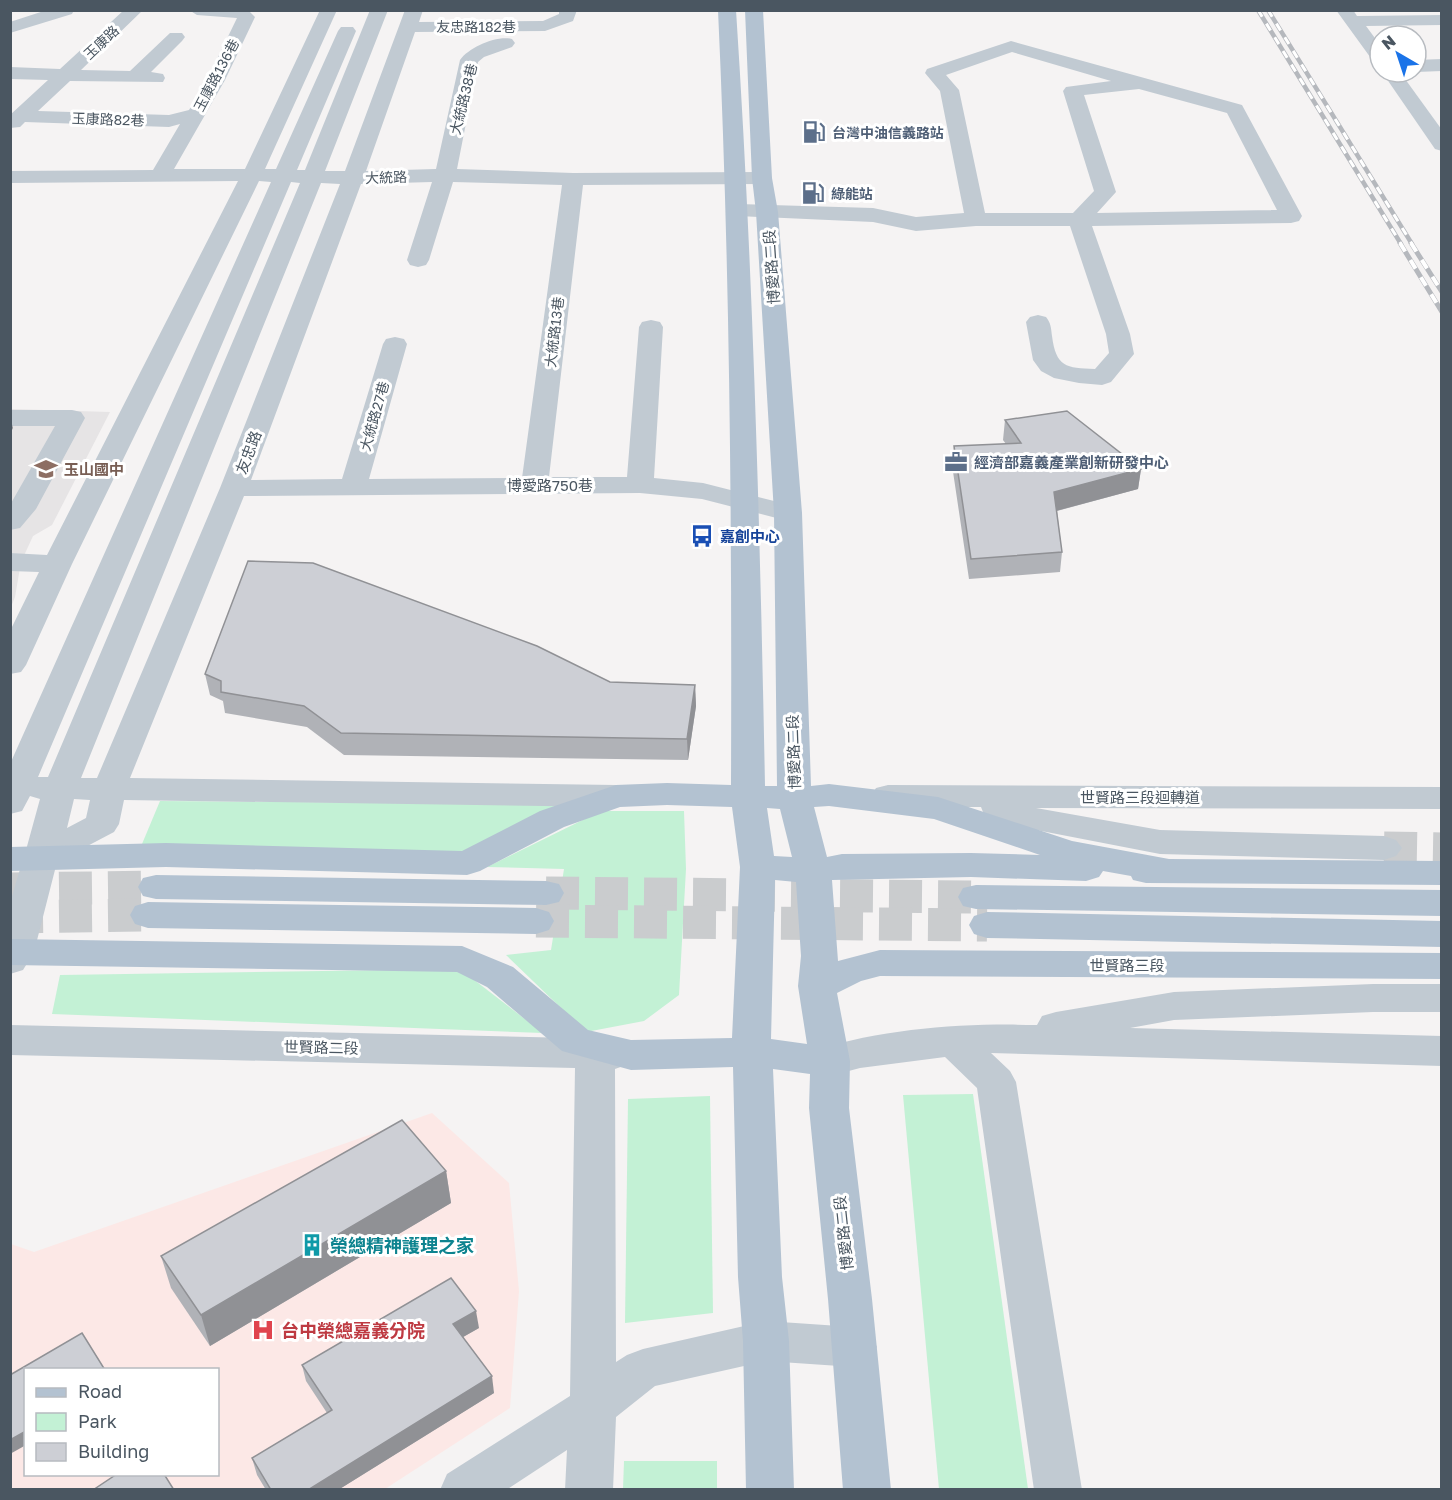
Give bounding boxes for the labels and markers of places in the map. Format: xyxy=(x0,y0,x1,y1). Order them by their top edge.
fuel station icon: 台灣中油信義路站 xyxy=(801,119,827,145)
place label: 台灣中油信義路站 xyxy=(832,124,944,141)
fuel station icon: 綠能站 xyxy=(800,180,826,206)
place label: 綠能站 xyxy=(831,185,873,202)
office icon: 經濟部嘉義產業創新研發中心 xyxy=(943,449,969,475)
place label: 經濟部嘉義產業創新研發中心 xyxy=(974,453,1169,471)
school or university icon: 玉山國中 xyxy=(33,456,59,482)
place label: 玉山國中 xyxy=(64,460,124,478)
bus stop icon: 嘉創中心 xyxy=(689,523,715,549)
place label: 嘉創中心 xyxy=(720,527,780,545)
building icon: 榮總精神護理之家 xyxy=(299,1232,325,1258)
place label: 榮總精神護理之家 xyxy=(330,1234,474,1256)
hospital icon: 台中榮總嘉義分院 xyxy=(250,1317,276,1343)
place label: 台中榮總嘉義分院 xyxy=(281,1319,425,1341)

